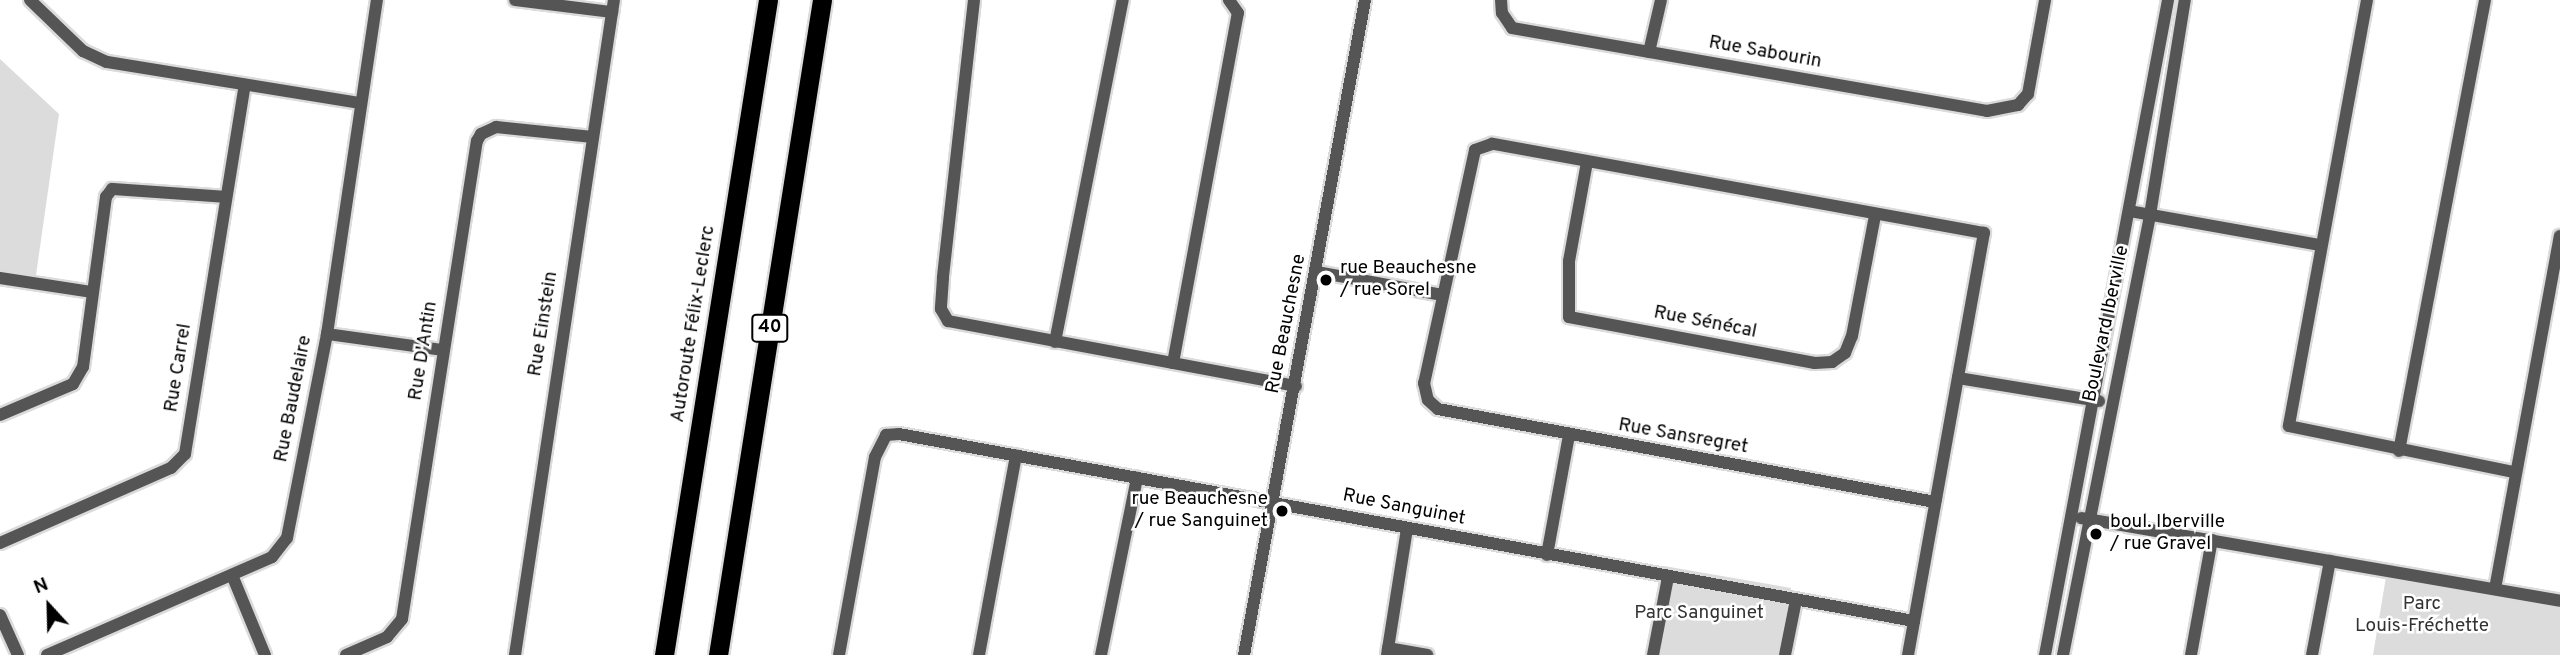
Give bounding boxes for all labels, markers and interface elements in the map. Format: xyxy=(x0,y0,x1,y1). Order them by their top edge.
street label: Rue Sabourin xyxy=(1707,32,1823,74)
street label: Autoroute Félix-Leclerc xyxy=(667,224,721,424)
street label: Boulevard Iberville xyxy=(2079,244,2135,404)
street label: Rue Beauchesne xyxy=(1262,252,1312,396)
place label: rue Beauchesne / rue Sorel xyxy=(1340,258,1476,302)
street label: Rue Einstein xyxy=(524,270,564,378)
marker: rue Beauchesne / rue Sorel xyxy=(1318,272,1334,288)
street label: Rue D'Antin xyxy=(405,300,443,402)
street label: Rue Sénécal xyxy=(1652,302,1758,344)
road number: 40 xyxy=(751,314,789,342)
street label: Rue Carrel xyxy=(161,322,197,414)
street label: Rue Baudelaire xyxy=(271,334,317,464)
street label: Rue Sansregret xyxy=(1616,414,1750,460)
street label: Rue Sanguinet xyxy=(1341,485,1467,531)
place label: rue Beauchesne / rue Sanguinet xyxy=(1132,489,1268,533)
marker: rue Beauchesne / rue Sanguinet xyxy=(1274,503,1290,519)
place label: boul. Iberville / rue Gravel xyxy=(2110,512,2225,556)
marker: boul. Iberville / rue Gravel xyxy=(2088,526,2104,542)
north arrow xyxy=(14,571,84,641)
text: N xyxy=(30,573,52,600)
park label: Parc Louis-Fréchette xyxy=(2355,594,2489,638)
park label: Parc Sanguinet xyxy=(1634,603,1764,625)

